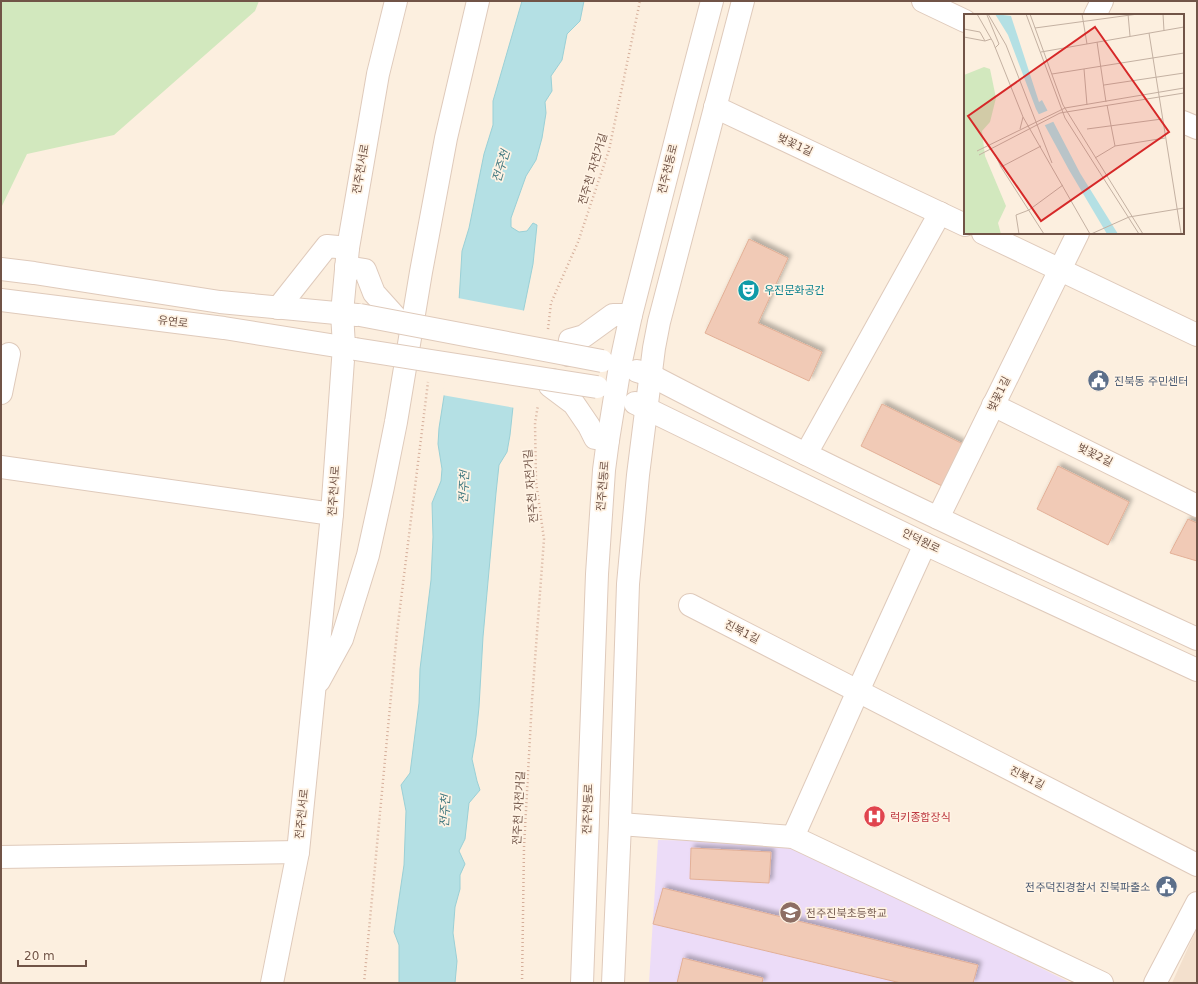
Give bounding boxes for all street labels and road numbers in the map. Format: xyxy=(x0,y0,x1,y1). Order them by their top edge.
street label: 벚꽃1길 xyxy=(775,131,815,159)
street label: 전주천 자전거길 xyxy=(576,132,610,206)
street label: 전주천서로 xyxy=(350,143,372,195)
street label: 전주천동로 xyxy=(656,143,680,195)
street label: 유연로 xyxy=(157,314,189,330)
street label: 벚꽃1길 xyxy=(985,374,1013,414)
street label: 벚꽃2길 xyxy=(1075,441,1115,469)
street label: 전주천 자전거길 xyxy=(521,448,541,524)
street label: 전주천동로 xyxy=(594,460,612,512)
street label: 전주천서로 xyxy=(326,465,342,517)
street label: 안덕원로 xyxy=(900,526,942,556)
street label: 진북1길 xyxy=(722,618,762,646)
street label: 진북1길 xyxy=(1007,764,1047,792)
street label: 전주천 자전거길 xyxy=(511,771,527,845)
street label: 전주천동로 xyxy=(581,783,595,835)
street label: 전주천서로 xyxy=(293,788,311,840)

